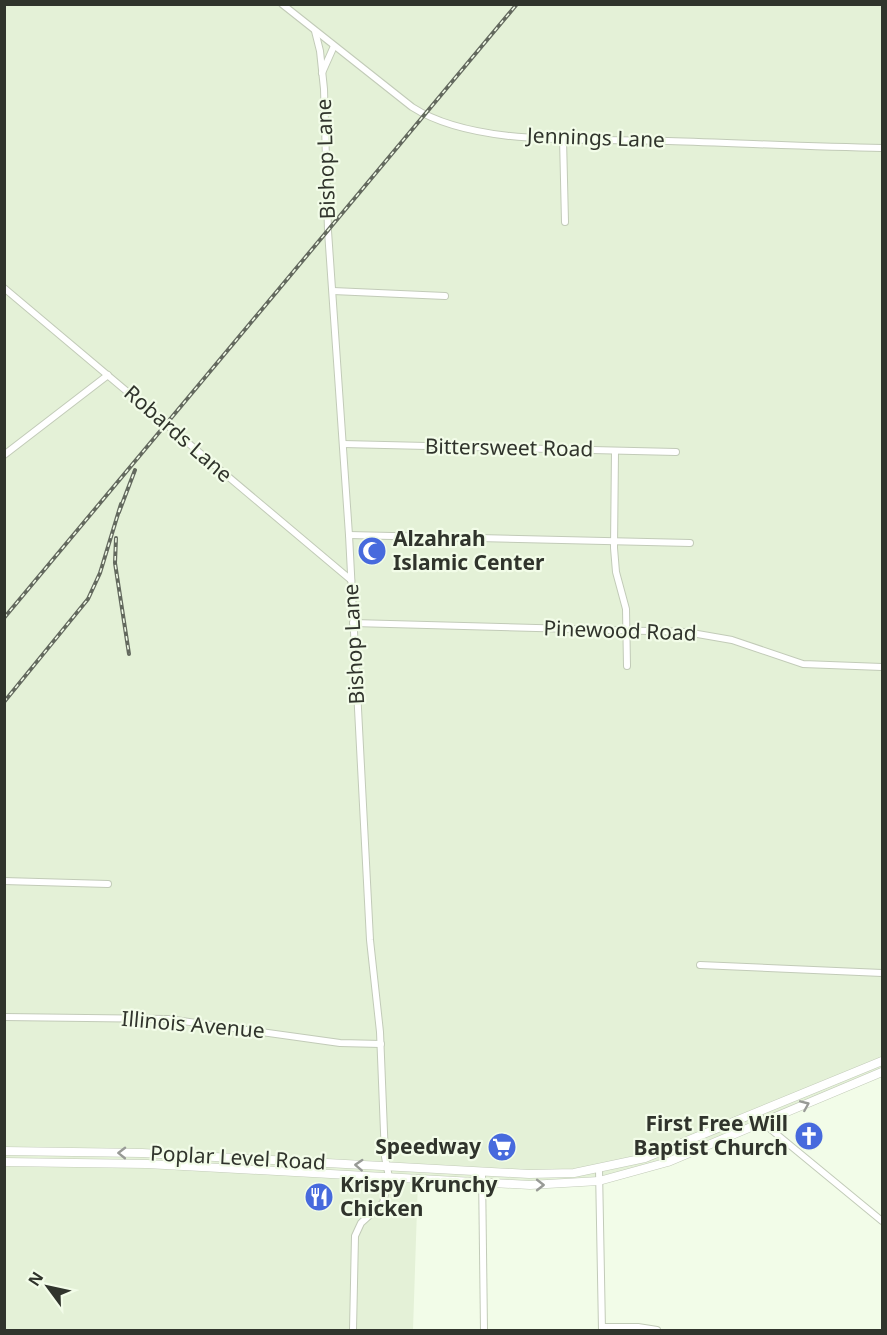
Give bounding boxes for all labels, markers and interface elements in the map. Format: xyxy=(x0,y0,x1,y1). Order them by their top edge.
street label: Bishop Lane xyxy=(309,98,341,220)
street label: Jennings Lane xyxy=(525,121,665,153)
street label: Robards Lane xyxy=(119,378,239,488)
street label: Bittersweet Road xyxy=(425,432,594,462)
place label: Alzahrah Islamic Center xyxy=(393,524,545,576)
mosque icon: Alzahrah Islamic Center xyxy=(356,535,388,567)
street label: Bishop Lane xyxy=(336,583,370,705)
street label: Pinewood Road xyxy=(543,613,697,647)
street label: Illinois Avenue xyxy=(120,1004,266,1044)
one-way arrow xyxy=(799,1100,810,1112)
place label: First Free Will Baptist Church xyxy=(633,1109,788,1161)
church icon: First Free Will Baptist Church xyxy=(793,1120,825,1152)
supermarket icon: Speedway xyxy=(486,1131,518,1163)
place label: Speedway xyxy=(375,1132,481,1160)
street label: Poplar Level Road xyxy=(149,1138,327,1176)
one-way arrow xyxy=(118,1147,127,1159)
one-way arrow xyxy=(354,1158,363,1171)
place label: Krispy Krunchy Chicken xyxy=(340,1170,498,1222)
one-way arrow xyxy=(536,1179,545,1191)
restaurant icon: Krispy Krunchy Chicken xyxy=(303,1181,335,1213)
north arrow xyxy=(18,1257,78,1317)
text: N xyxy=(23,1267,48,1290)

